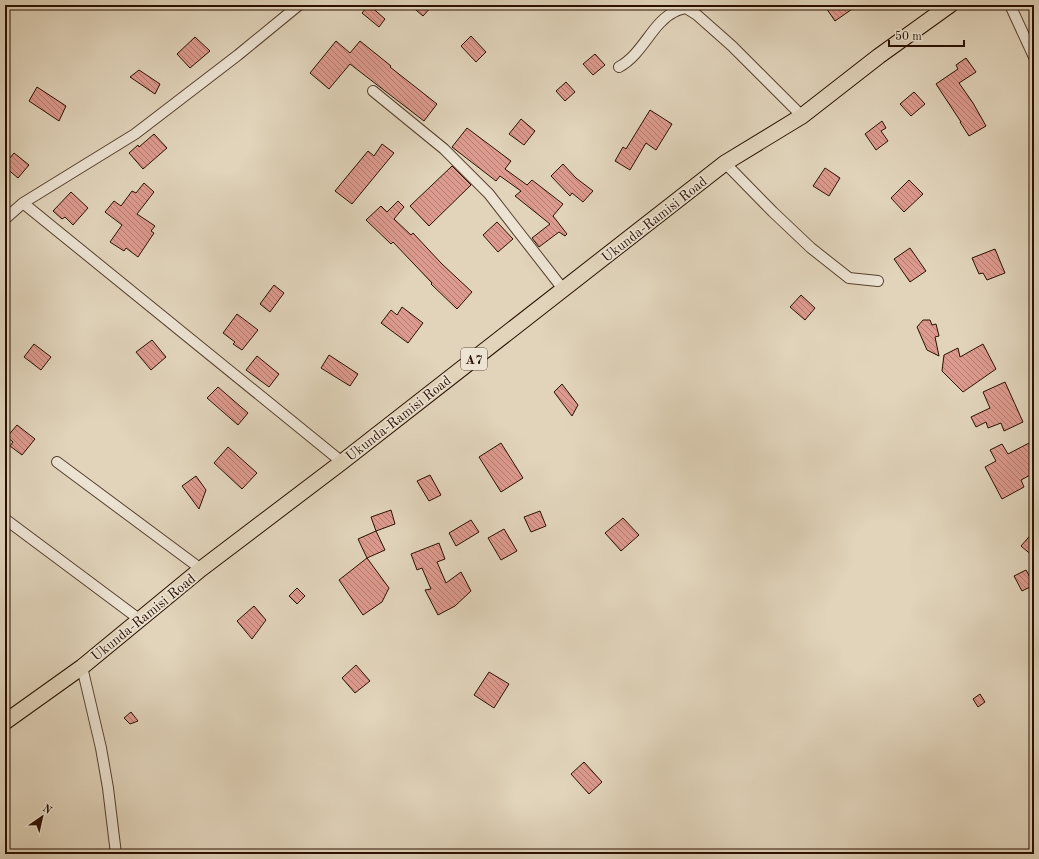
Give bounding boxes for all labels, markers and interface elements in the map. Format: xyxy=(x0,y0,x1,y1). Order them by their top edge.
scale bar xyxy=(889,22,964,48)
text: 50 m xyxy=(895,30,922,43)
street label: Ukunda-Ramisi Road xyxy=(599,174,710,265)
road number: A7 xyxy=(461,348,487,370)
street label: Ukunda-Ramisi Road xyxy=(343,373,454,464)
street label: Ukunda-Ramisi Road xyxy=(89,572,198,664)
north arrow xyxy=(22,797,62,837)
text: N xyxy=(40,803,54,817)

